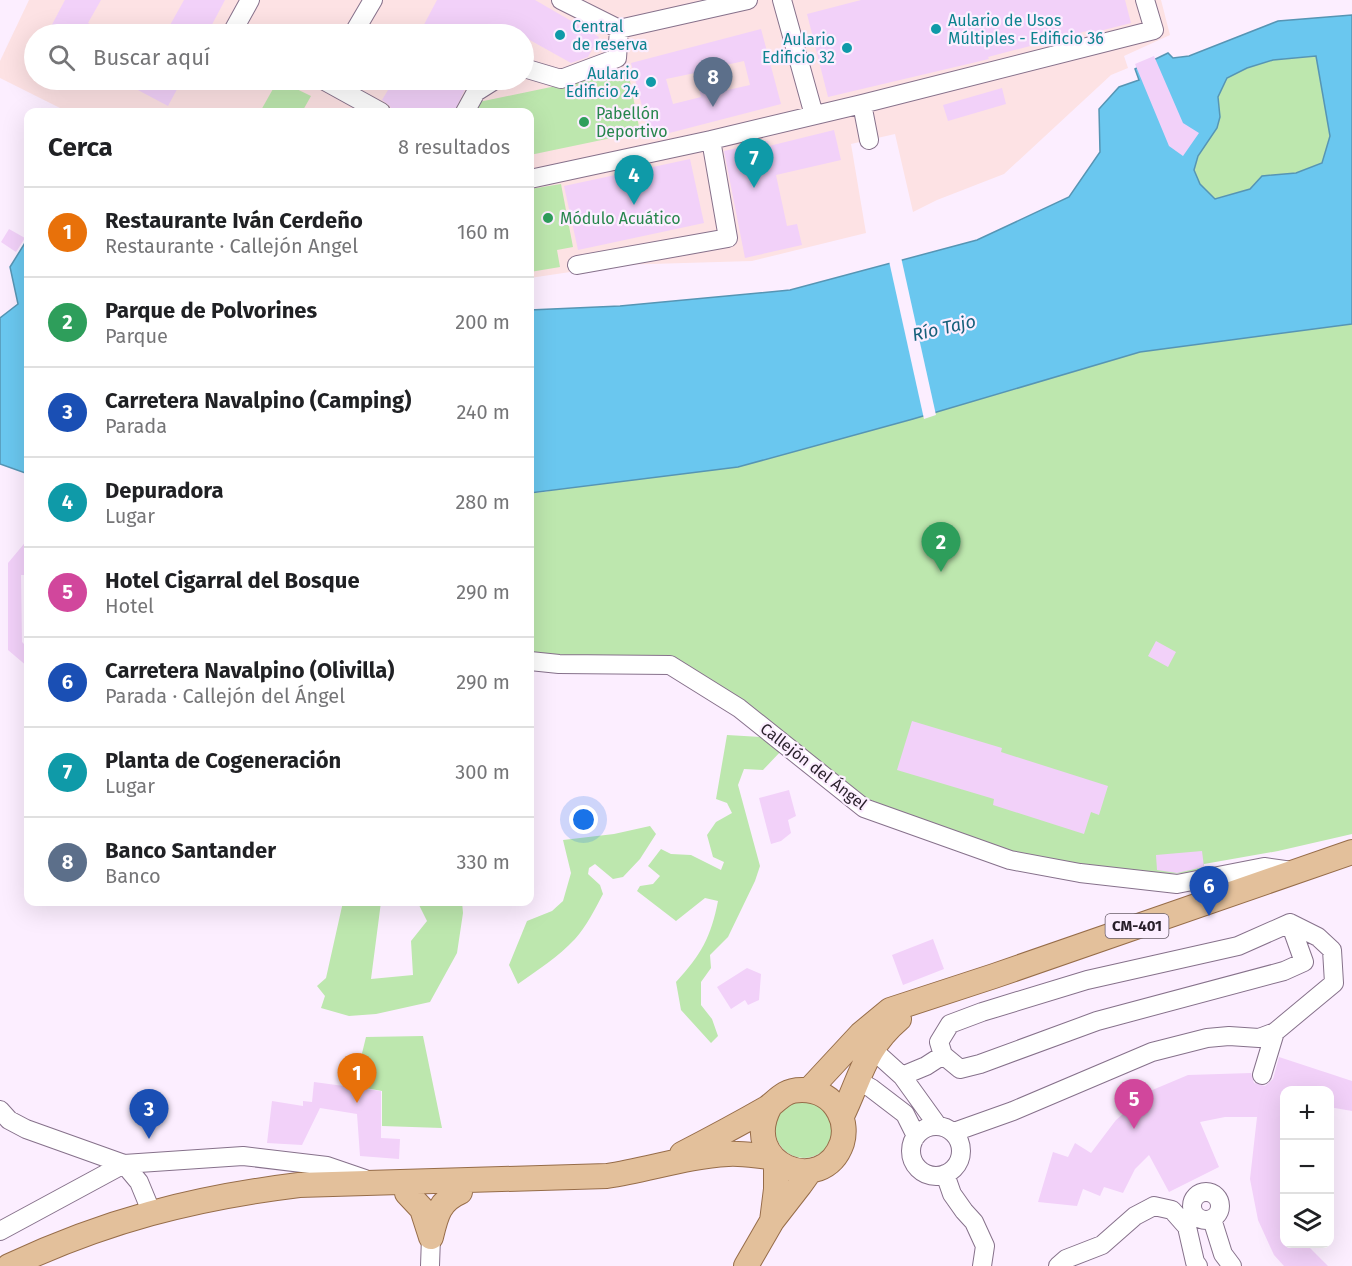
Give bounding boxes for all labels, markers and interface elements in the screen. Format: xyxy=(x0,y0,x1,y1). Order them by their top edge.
place label: Aulario de Usos Múltiples - Edificio 36 xyxy=(948,11,1104,48)
place label: Central de reserva xyxy=(572,17,648,54)
marker: Aulario de Usos Múltiples - Edificio 36 xyxy=(929,22,943,36)
search box xyxy=(24,24,534,90)
marker: Central de reserva xyxy=(553,28,567,42)
place label: Aulario Edificio 32 xyxy=(762,30,835,67)
icon: search xyxy=(45,41,78,74)
marker: Aulario Edificio 32 xyxy=(840,41,854,55)
text: Buscar aquí xyxy=(93,44,210,71)
pin: 8 xyxy=(694,57,732,107)
place label: Aulario Edificio 24 xyxy=(566,64,639,101)
marker: Aulario Edificio 24 xyxy=(644,75,658,89)
place label: Pabellón Deportivo xyxy=(596,104,668,141)
marker: Pabellón Deportivo xyxy=(577,115,591,129)
text: Cerca xyxy=(48,132,113,163)
text: 8 resultados xyxy=(398,135,510,159)
pin: 7 xyxy=(734,138,774,188)
pin: 4 xyxy=(614,156,654,205)
text: Restaurante Iván Cerdeño xyxy=(105,207,363,234)
place label: Módulo Acuático xyxy=(560,209,681,228)
marker: Módulo Acuático xyxy=(541,211,555,225)
text: 1 xyxy=(63,220,72,244)
text: 160 m xyxy=(457,220,510,244)
text: Restaurante · Callejón Angel xyxy=(105,234,358,258)
text: Parque de Polvorines xyxy=(105,297,317,324)
text: 2 xyxy=(62,310,73,334)
text: 200 m xyxy=(455,310,510,334)
water label: Río Tajo xyxy=(910,310,978,346)
text: Parque xyxy=(105,324,168,348)
text: Carretera Navalpino (Camping) xyxy=(105,387,411,414)
text: 3 xyxy=(62,400,73,424)
text: 240 m xyxy=(456,400,510,424)
text: Parada xyxy=(105,414,167,438)
text: Depuradora xyxy=(105,477,223,504)
text: 4 xyxy=(62,490,73,514)
text: 280 m xyxy=(455,490,510,514)
text: Lugar xyxy=(105,504,155,528)
pin: 2 xyxy=(922,522,960,572)
text: Hotel Cigarral del Bosque xyxy=(105,567,360,594)
text: 5 xyxy=(62,580,73,604)
text: 290 m xyxy=(456,580,510,604)
text: Hotel xyxy=(105,594,154,618)
text: Carretera Navalpino (Olivilla) xyxy=(105,657,395,684)
text: 6 xyxy=(62,670,73,694)
text: 290 m xyxy=(456,670,510,694)
text: Parada · Callejón del Ángel xyxy=(105,684,345,708)
street label: Callejón del Ángel xyxy=(757,718,872,814)
text: Planta de Cogeneración xyxy=(105,747,341,774)
text: 7 xyxy=(63,760,72,784)
text: 300 m xyxy=(455,760,510,784)
text: Lugar xyxy=(105,774,155,798)
your location xyxy=(569,805,598,834)
text: Banco Santander xyxy=(105,837,276,864)
text: 8 xyxy=(62,850,73,874)
text: 330 m xyxy=(456,850,510,874)
text: Banco xyxy=(105,864,161,888)
pin: 6 xyxy=(1190,866,1228,916)
road number: CM-401 xyxy=(1106,914,1168,938)
pin: 1 xyxy=(338,1054,376,1103)
pin: 5 xyxy=(1114,1080,1154,1129)
map controls xyxy=(1280,1086,1334,1248)
button: + xyxy=(1280,1086,1334,1140)
pin: 3 xyxy=(130,1090,168,1139)
button: − xyxy=(1280,1140,1334,1194)
button: layers xyxy=(1280,1194,1334,1248)

